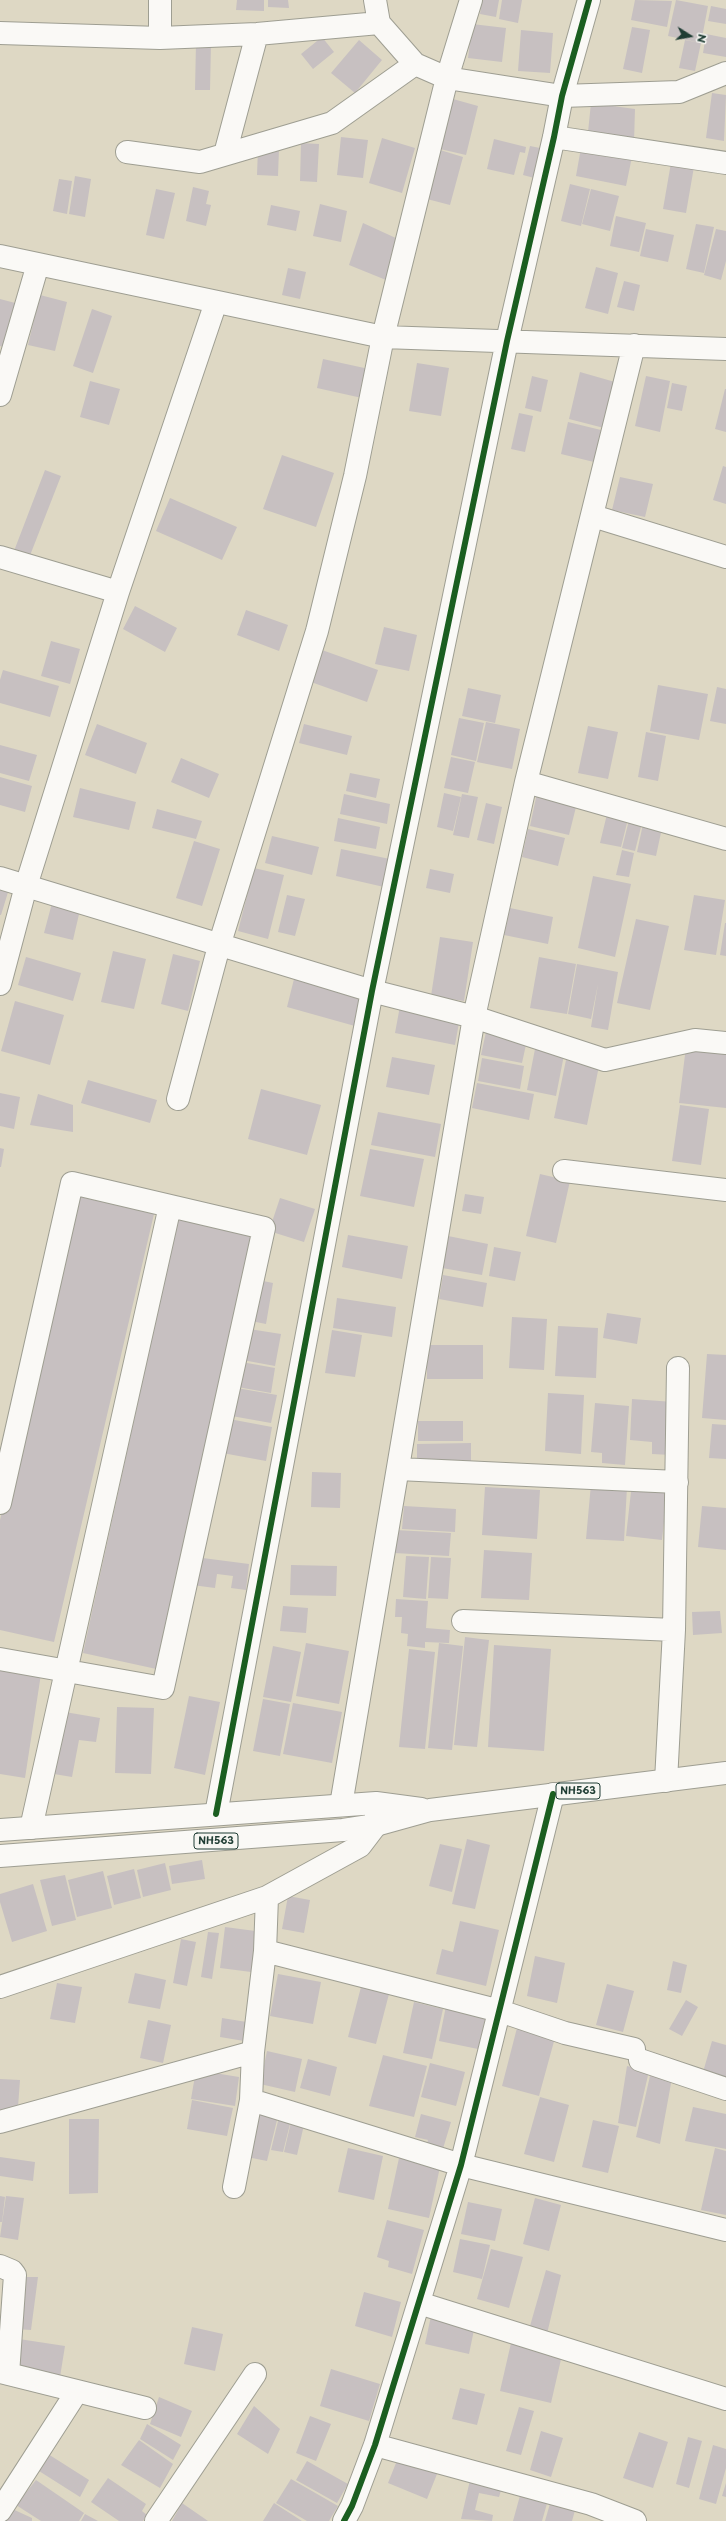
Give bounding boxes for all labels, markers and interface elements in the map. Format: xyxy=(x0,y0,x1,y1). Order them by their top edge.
north arrow xyxy=(670,16,710,56)
text: N xyxy=(693,32,711,44)
road number: NH563 xyxy=(556,1783,600,1799)
road number: NH563 xyxy=(194,1833,238,1849)

